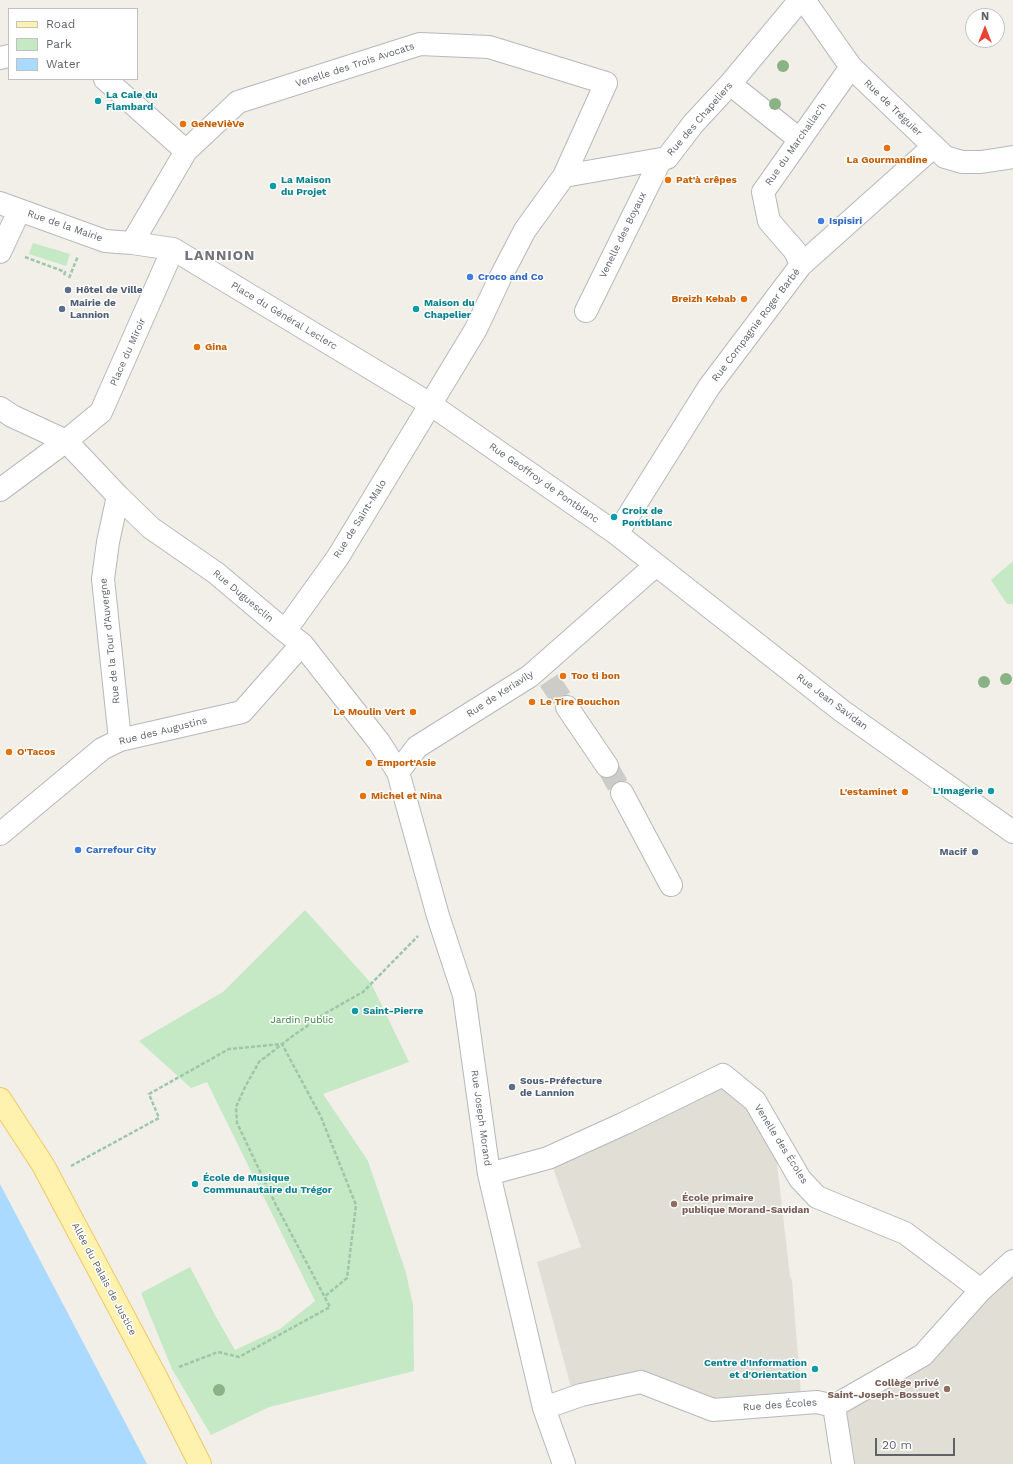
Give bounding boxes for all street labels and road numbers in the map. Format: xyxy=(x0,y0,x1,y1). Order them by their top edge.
street label: Venelle des Trois Avocats xyxy=(294,40,416,90)
street label: Rue de Tréguier xyxy=(861,77,925,139)
street label: Rue des Chapeliers xyxy=(665,80,735,158)
street label: Rue du Marchallac'h xyxy=(763,100,829,188)
street label: Venelle des Boyaux xyxy=(597,190,649,280)
street label: Rue de la Mairie xyxy=(26,208,104,244)
street label: Rue Compagnie Roger Barbé xyxy=(709,266,803,384)
street label: Place du Général Leclerc xyxy=(229,279,339,353)
street label: Place du Miroir xyxy=(108,316,148,388)
street label: Rue Geoffroy de Pontblanc xyxy=(487,440,601,526)
street label: Rue de Saint-Malo xyxy=(331,477,389,561)
street label: Rue Duguesclin xyxy=(210,567,276,625)
street label: Rue de la Tour d'Auvergne xyxy=(97,578,123,704)
street label: Rue de Keriavily xyxy=(464,668,536,720)
street label: Rue Jean Savidan xyxy=(794,671,870,733)
street label: Rue des Augustins xyxy=(118,714,208,748)
street label: Rue Joseph Morand xyxy=(468,1069,494,1167)
street label: Venelle des Écoles xyxy=(752,1102,810,1186)
street label: Allée du Palais de Justice xyxy=(69,1221,139,1337)
street label: Rue des Écoles xyxy=(742,1396,818,1414)

